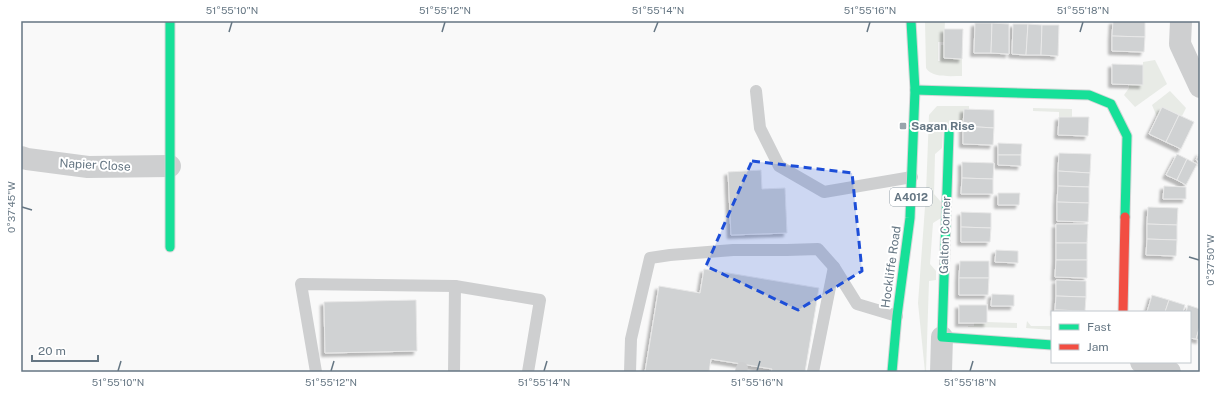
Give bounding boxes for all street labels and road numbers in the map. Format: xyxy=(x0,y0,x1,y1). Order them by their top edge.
street label: Napier Close xyxy=(59,156,131,174)
road number: A4012 xyxy=(890,188,932,206)
street label: Galton Corner xyxy=(937,196,953,274)
street label: Hockliffe Road xyxy=(878,225,904,309)

